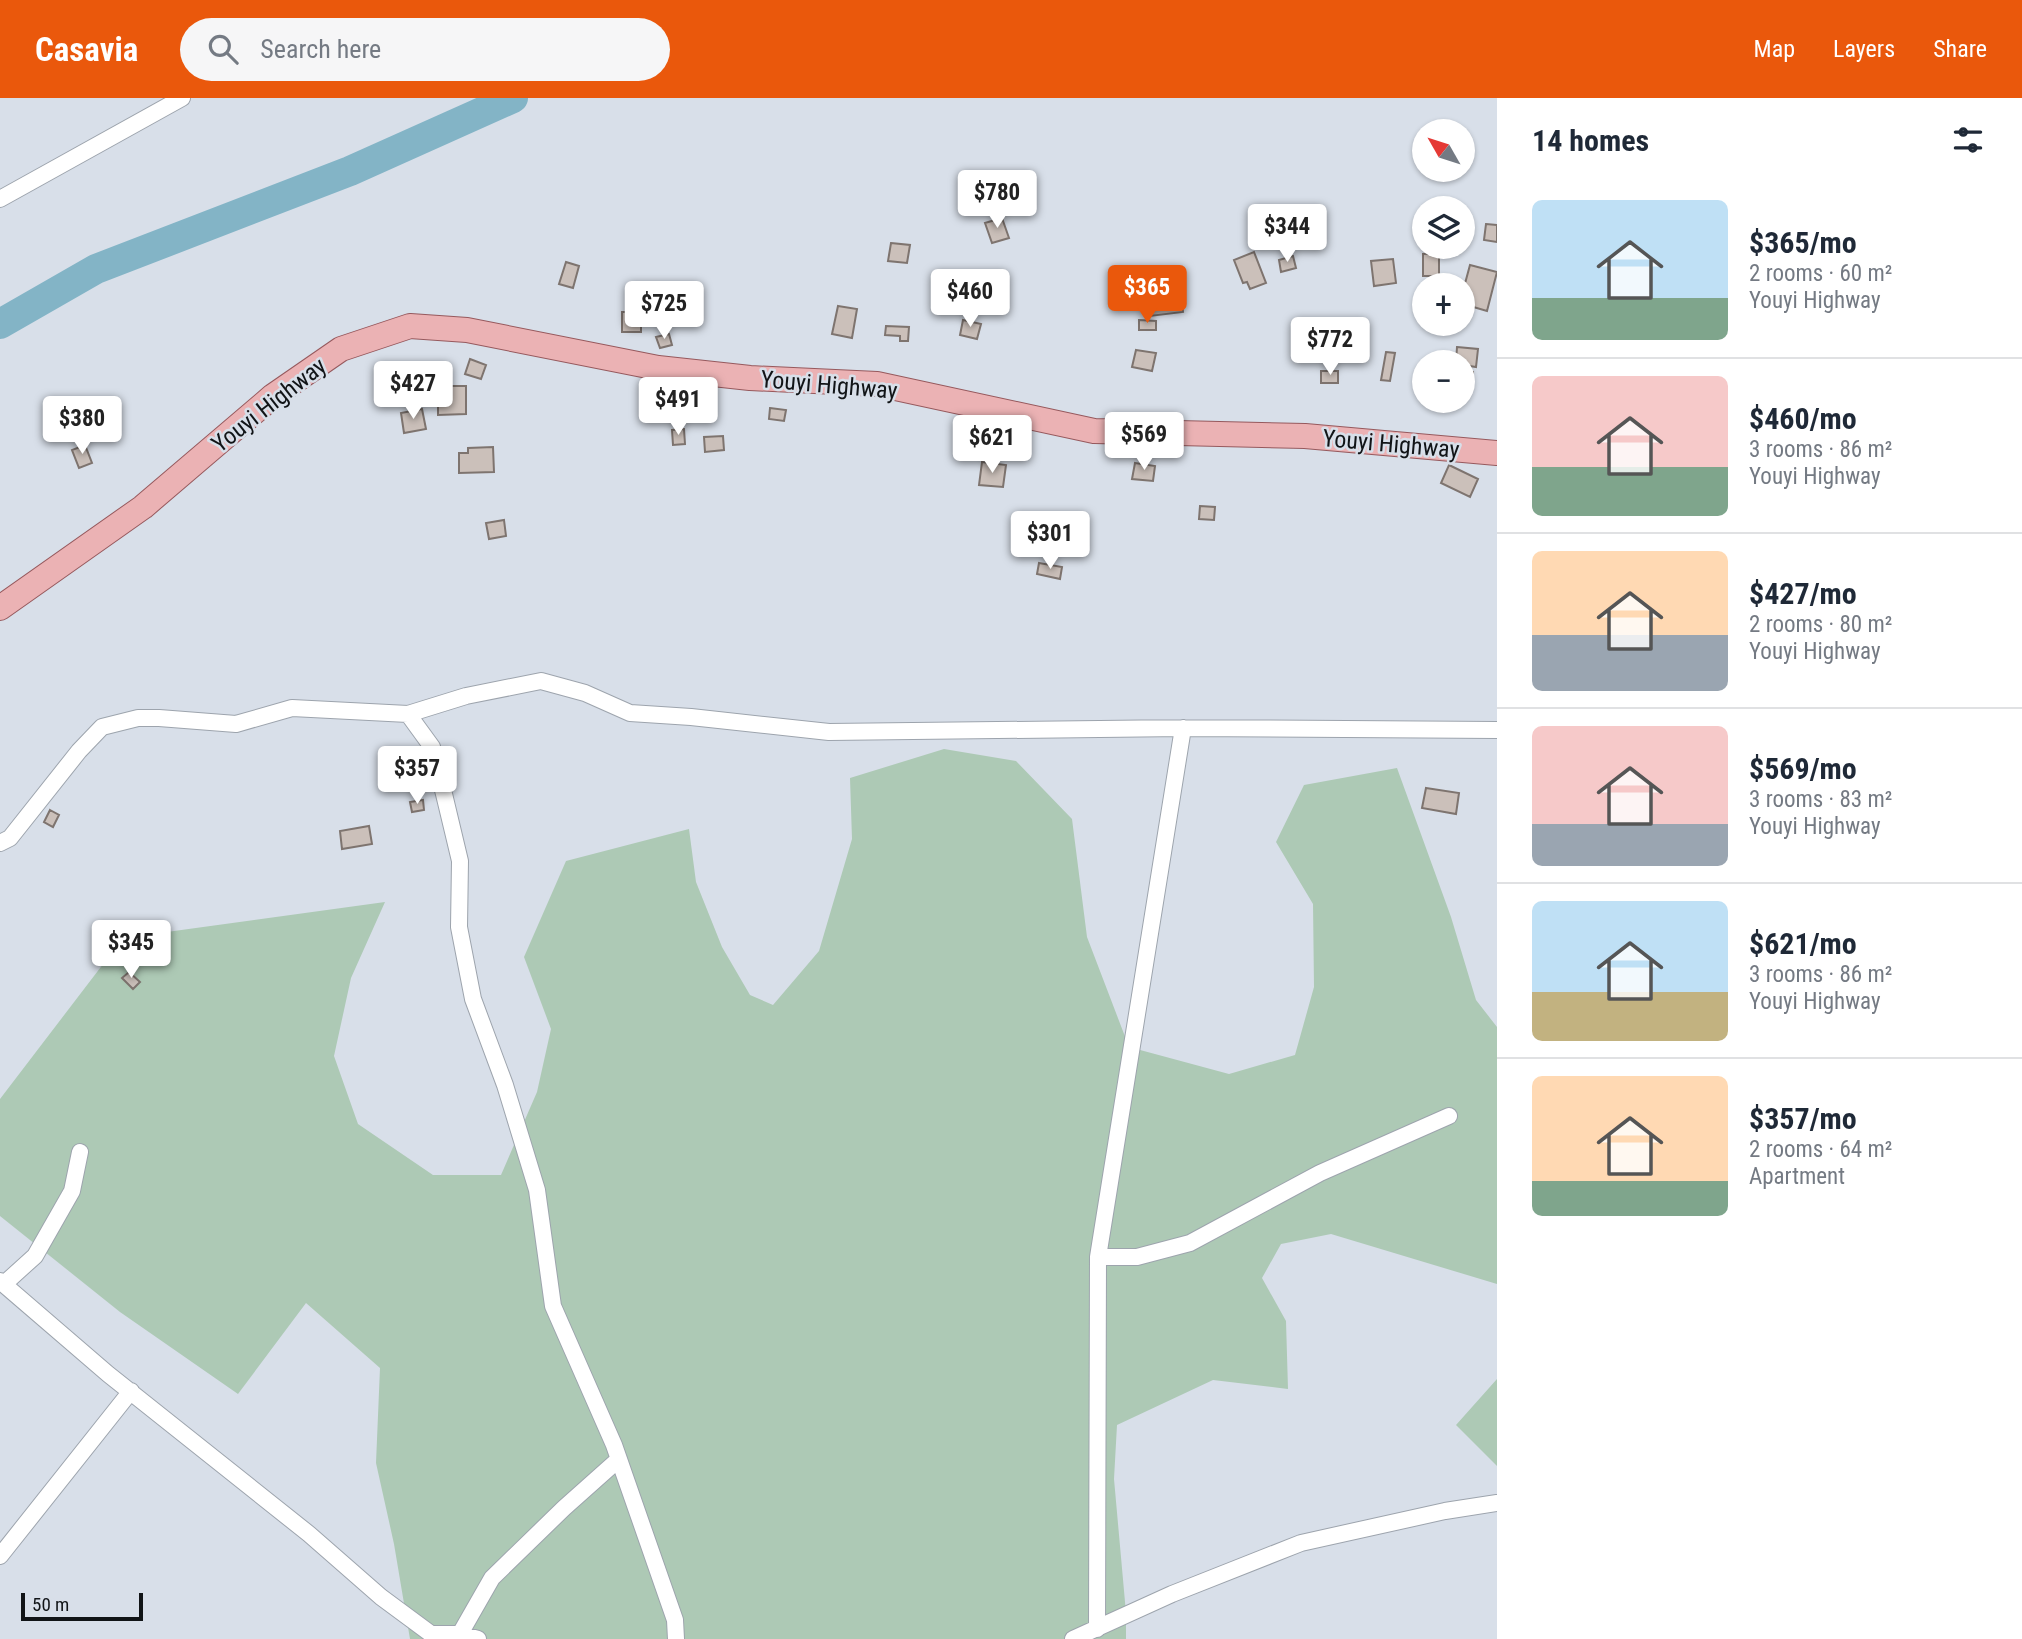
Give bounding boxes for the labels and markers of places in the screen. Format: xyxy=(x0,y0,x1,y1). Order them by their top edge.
pin: $780 xyxy=(956,170,1038,230)
pin: $344 xyxy=(1246,204,1328,264)
pin: $365 xyxy=(1106,266,1188,325)
pin: $460 xyxy=(929,270,1011,329)
pin: $725 xyxy=(623,282,705,341)
pin: $772 xyxy=(1289,317,1371,377)
pin: $427 xyxy=(372,362,454,421)
pin: $491 xyxy=(637,378,719,437)
pin: $380 xyxy=(41,396,123,456)
pin: $569 xyxy=(1103,412,1185,472)
pin: $621 xyxy=(951,416,1033,475)
pin: $301 xyxy=(1009,512,1091,571)
pin: $357 xyxy=(376,746,458,806)
pin: $345 xyxy=(90,920,172,980)

